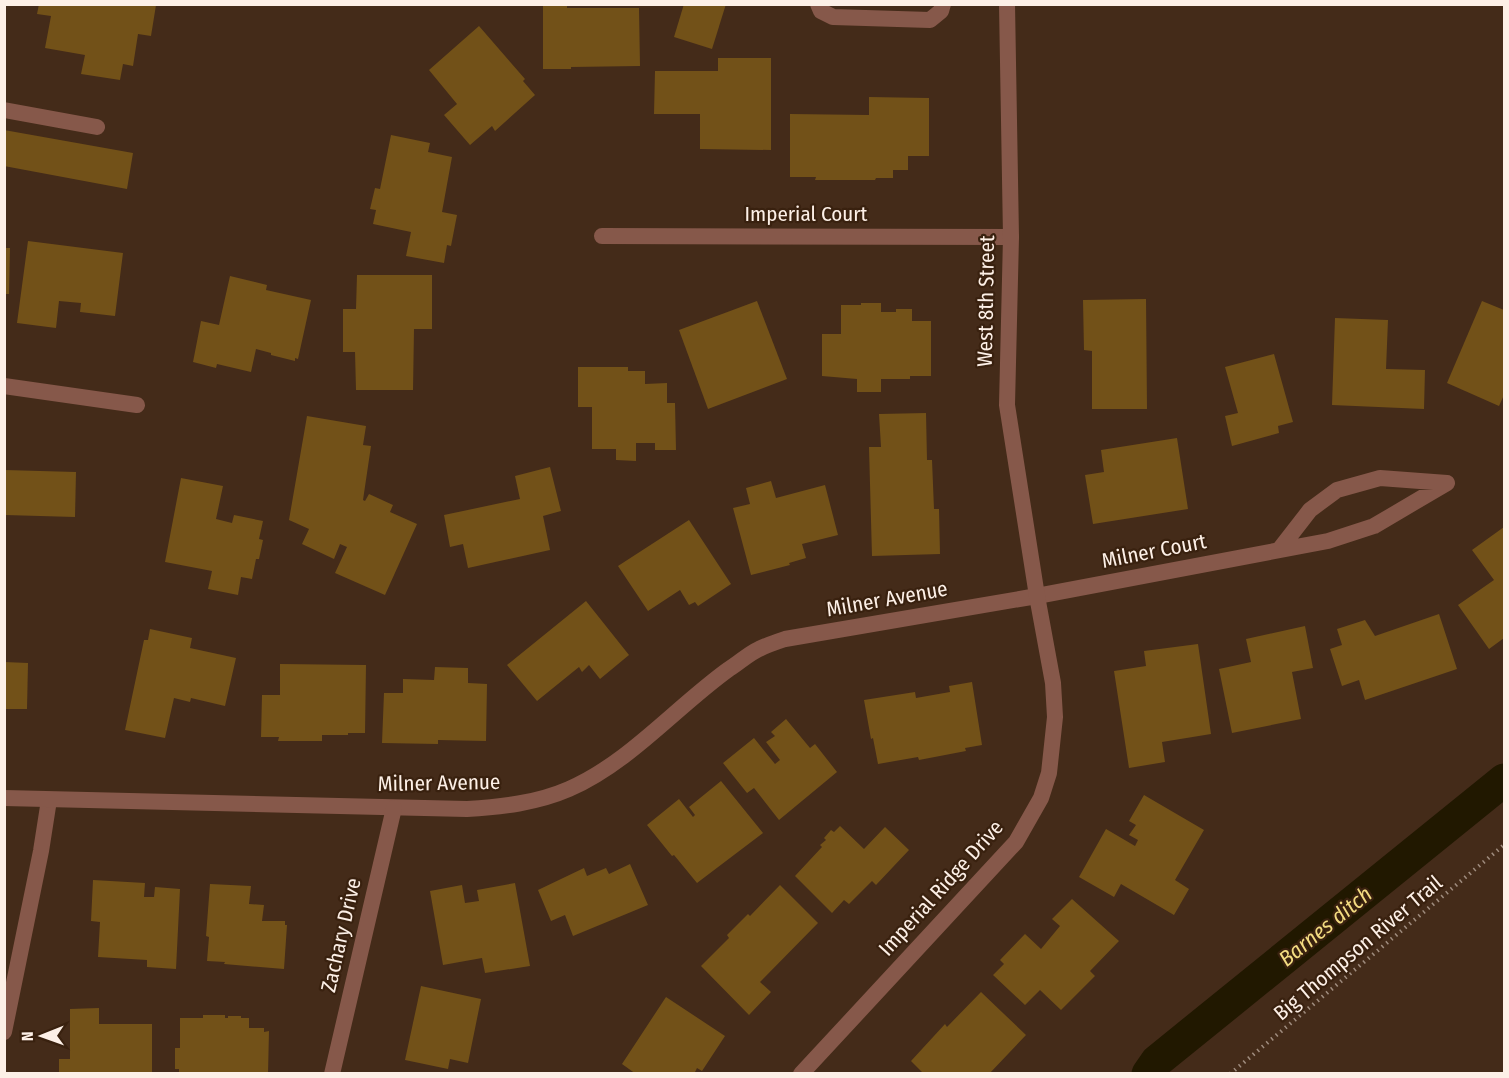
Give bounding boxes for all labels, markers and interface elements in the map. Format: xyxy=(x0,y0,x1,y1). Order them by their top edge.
street label: Imperial Court xyxy=(745,201,868,227)
street label: West 8th Street xyxy=(972,235,1000,367)
street label: Milner Court xyxy=(1100,528,1209,574)
street label: Milner Avenue xyxy=(824,576,950,622)
street label: Milner Avenue xyxy=(377,769,501,797)
street label: Imperial Ridge Drive xyxy=(873,815,1009,961)
street label: Big Thompson River Trail xyxy=(1268,870,1448,1026)
street label: Zachary Drive xyxy=(315,875,367,995)
water label: Barnes ditch xyxy=(1273,881,1377,972)
north arrow xyxy=(12,1006,72,1066)
text: N xyxy=(18,1031,37,1041)

